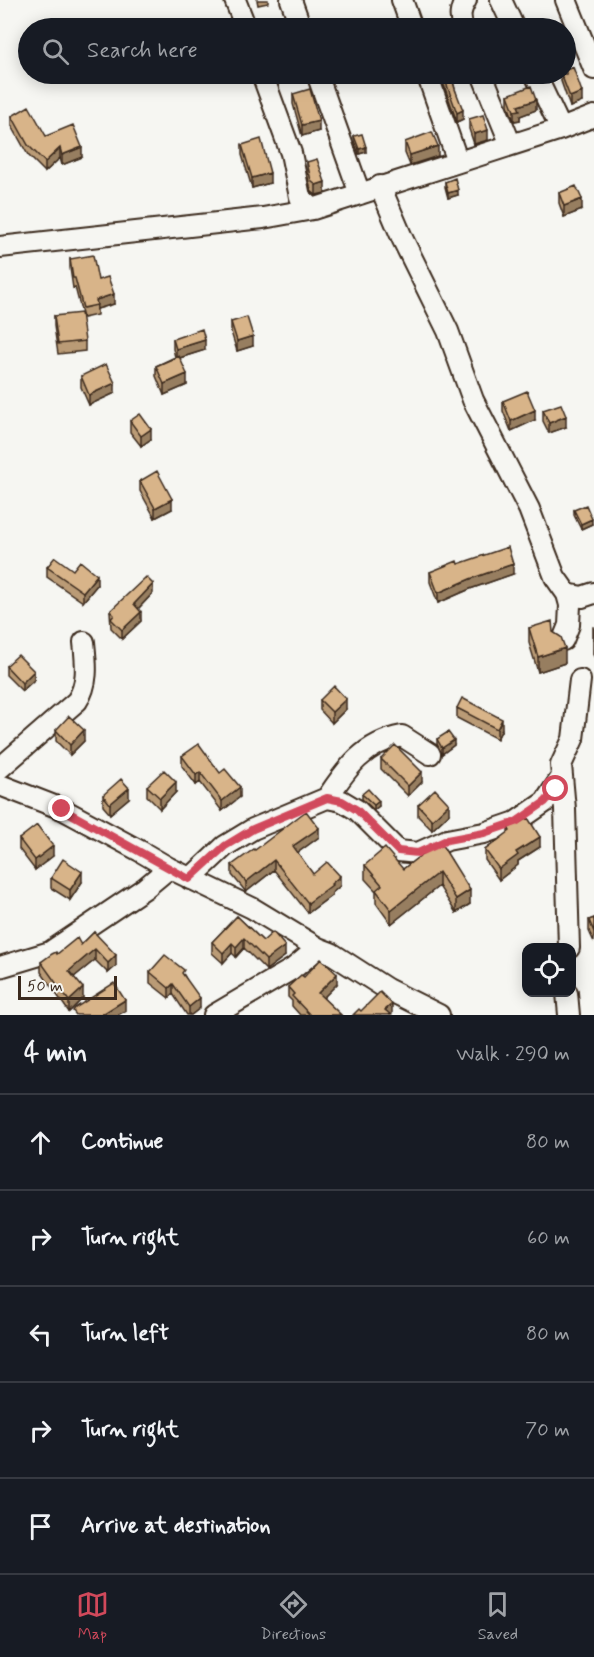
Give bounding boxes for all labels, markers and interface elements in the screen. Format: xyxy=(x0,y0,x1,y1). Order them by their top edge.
search box xyxy=(18,18,576,84)
icon: search xyxy=(39,35,72,68)
text: Search here xyxy=(87,37,198,65)
route start xyxy=(542,775,568,801)
route end xyxy=(48,795,74,821)
map controls xyxy=(522,943,576,997)
button: locate xyxy=(522,943,576,997)
scale bar xyxy=(18,973,117,1001)
text: 50 m xyxy=(27,976,63,997)
text: 4 min xyxy=(24,1037,87,1071)
text: Walk · 290 m xyxy=(456,1041,570,1068)
icon: ahead xyxy=(24,1126,57,1159)
text: Continue xyxy=(81,1128,163,1156)
text: 80 m xyxy=(526,1129,570,1156)
icon: right xyxy=(24,1222,57,1255)
text: Turn right xyxy=(81,1224,179,1252)
text: 60 m xyxy=(527,1225,570,1252)
icon: left xyxy=(24,1318,57,1351)
text: Turn left xyxy=(81,1320,169,1348)
text: 80 m xyxy=(526,1321,570,1348)
icon: right xyxy=(24,1414,57,1447)
text: Turn right xyxy=(81,1416,179,1444)
text: 70 m xyxy=(525,1417,570,1444)
icon: arrive xyxy=(24,1510,57,1543)
text: Arrive at destination xyxy=(81,1512,271,1540)
tab: Map xyxy=(76,1588,109,1645)
tab: Directions xyxy=(260,1588,326,1645)
tab: Saved xyxy=(478,1588,518,1645)

